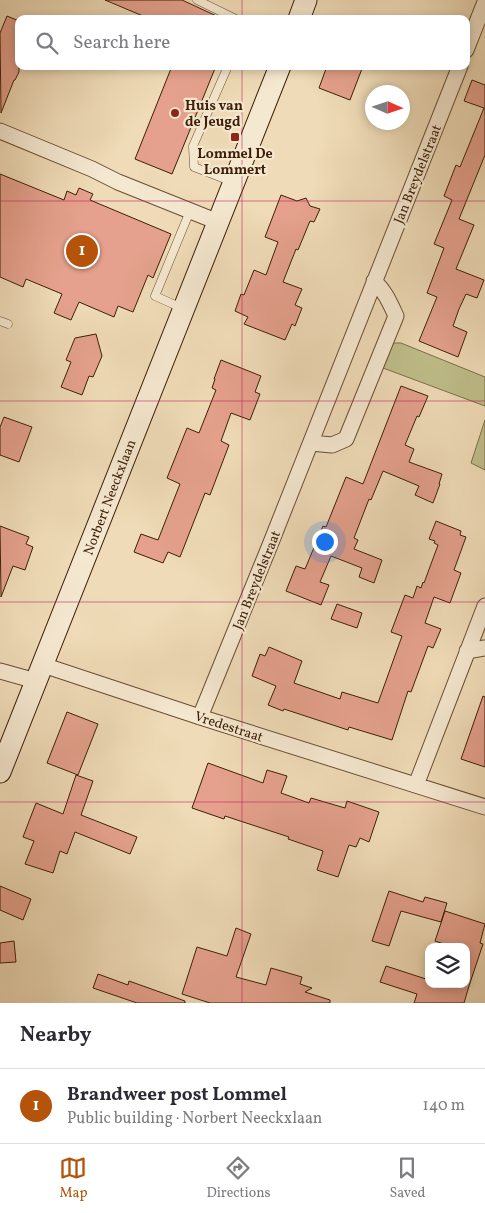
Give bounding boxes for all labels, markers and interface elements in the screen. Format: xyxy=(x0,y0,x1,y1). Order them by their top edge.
search box xyxy=(15,15,470,70)
icon: search xyxy=(33,29,61,57)
text: Search here xyxy=(73,30,170,56)
north arrow xyxy=(365,85,410,130)
place label: Huis van de Jeugd xyxy=(185,97,243,132)
marker: Huis van de Jeugd xyxy=(169,107,181,119)
street label: Jan Breydelstraat xyxy=(390,122,447,227)
marker: Lommel De Lommert xyxy=(229,131,241,143)
place label: Lommel De Lommert xyxy=(197,145,273,180)
pin: 1 xyxy=(66,232,98,270)
street label: Norbert Neeckxlaan xyxy=(80,437,141,558)
street label: Jan Breydelstraat xyxy=(229,528,286,633)
your location xyxy=(312,529,338,555)
street label: Vredestraat xyxy=(192,707,265,747)
map controls xyxy=(425,943,470,988)
button: layers xyxy=(425,943,470,988)
text: Nearby xyxy=(20,1021,91,1050)
text: Brandweer post Lommel xyxy=(67,1082,287,1108)
text: 1 xyxy=(33,1095,39,1117)
text: 140 m xyxy=(423,1095,465,1117)
text: Public building · Norbert Neeckxlaan xyxy=(67,1108,322,1130)
tab: Map xyxy=(59,1154,87,1203)
tab: Directions xyxy=(206,1154,271,1203)
tab: Saved xyxy=(389,1154,426,1203)

